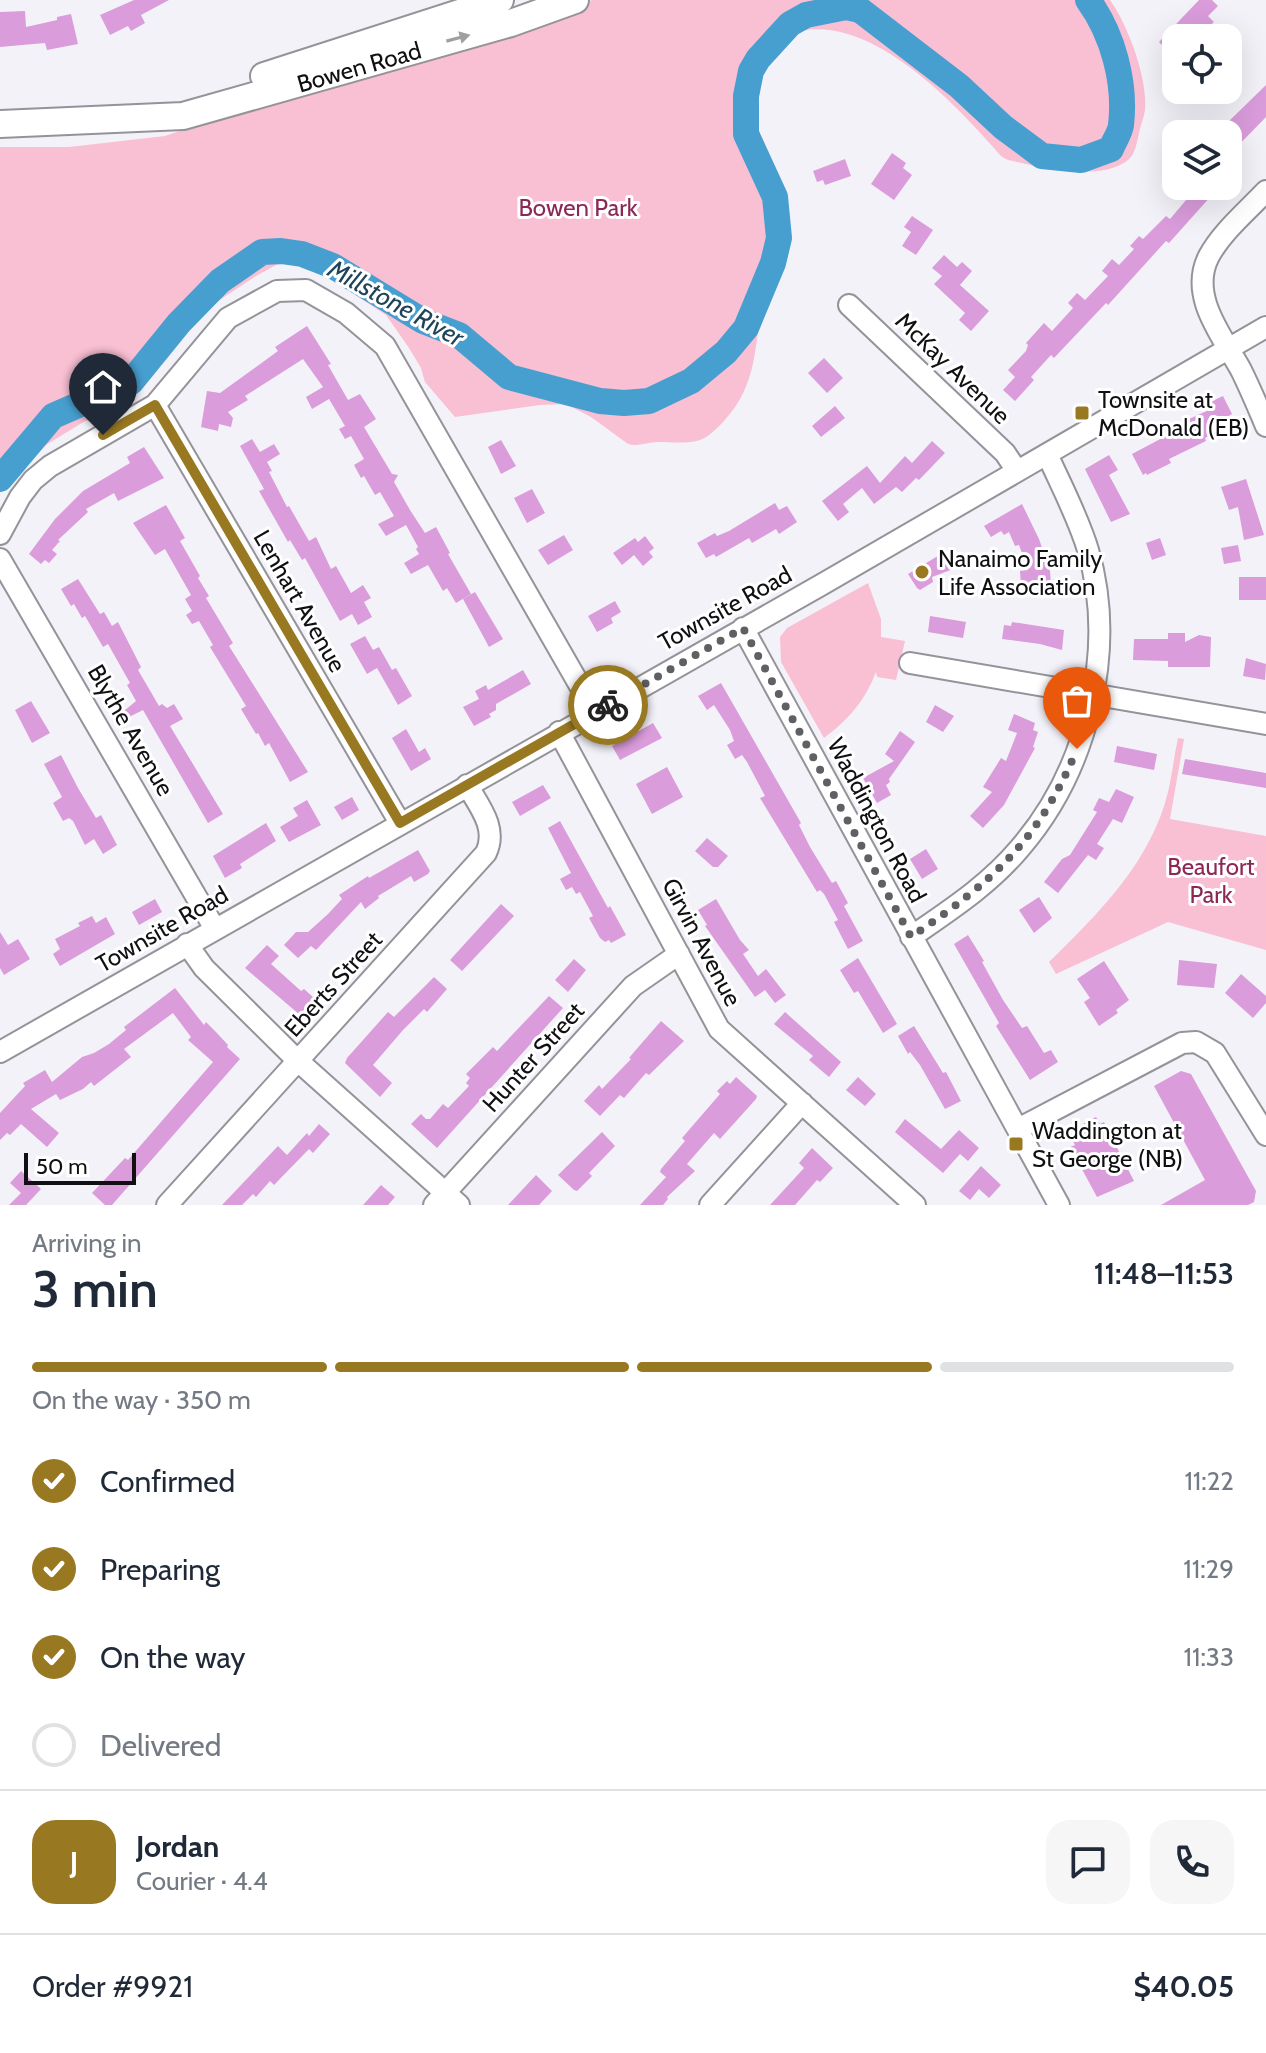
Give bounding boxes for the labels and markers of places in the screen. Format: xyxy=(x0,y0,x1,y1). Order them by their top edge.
pin xyxy=(69,353,137,435)
place label: Townsite at McDonald (EB) xyxy=(1098,385,1249,442)
marker: Townsite at McDonald (EB) xyxy=(1073,404,1091,422)
place label: Nanaimo Family Life Association xyxy=(938,544,1102,601)
marker: Nanaimo Family Life Association xyxy=(913,563,931,581)
pin xyxy=(1043,667,1111,749)
place label: Waddington at St George (NB) xyxy=(1032,1116,1183,1173)
marker: Waddington at St George (NB) xyxy=(1007,1135,1025,1153)

